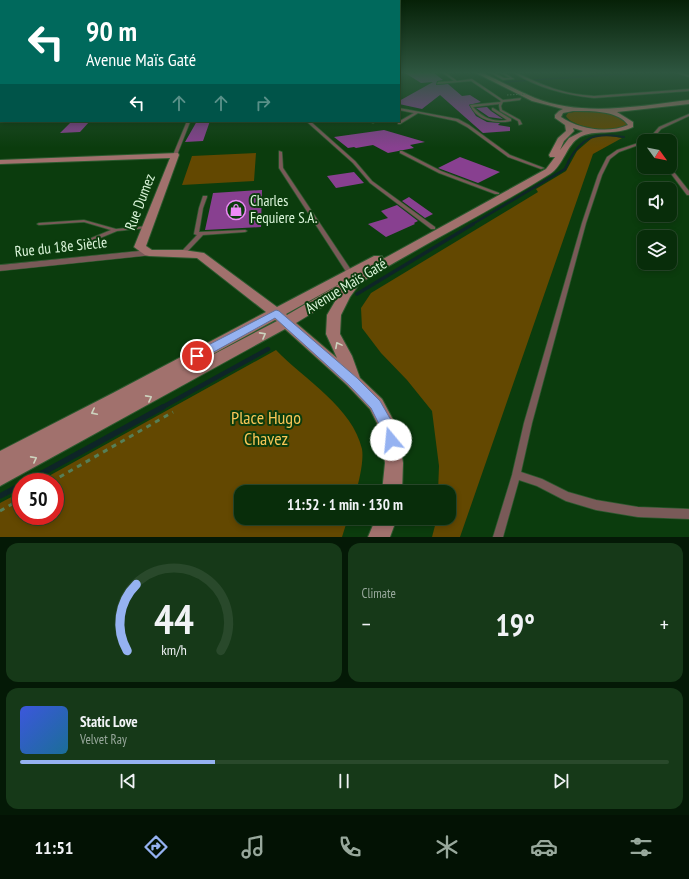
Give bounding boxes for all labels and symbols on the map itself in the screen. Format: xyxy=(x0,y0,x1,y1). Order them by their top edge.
north arrow xyxy=(637,134,677,174)
street label: Rue Dumez xyxy=(120,171,159,233)
place label: Charles Fequiere S.A. xyxy=(250,191,318,227)
shop icon: Charles Fequiere S.A. xyxy=(225,199,247,221)
street label: Rue du 18e Siècle xyxy=(14,232,108,261)
street label: Avenue Maïs Gaté xyxy=(302,254,390,317)
one-way arrow xyxy=(259,333,266,340)
pin xyxy=(180,339,214,373)
one-way arrow xyxy=(336,342,343,349)
one-way arrow xyxy=(145,395,152,402)
park label: Place Hugo Chavez xyxy=(231,406,301,450)
one-way arrow xyxy=(90,407,98,414)
position arrow xyxy=(370,419,412,461)
one-way arrow xyxy=(30,456,38,464)
speed limit sign: 50 xyxy=(12,473,64,525)

